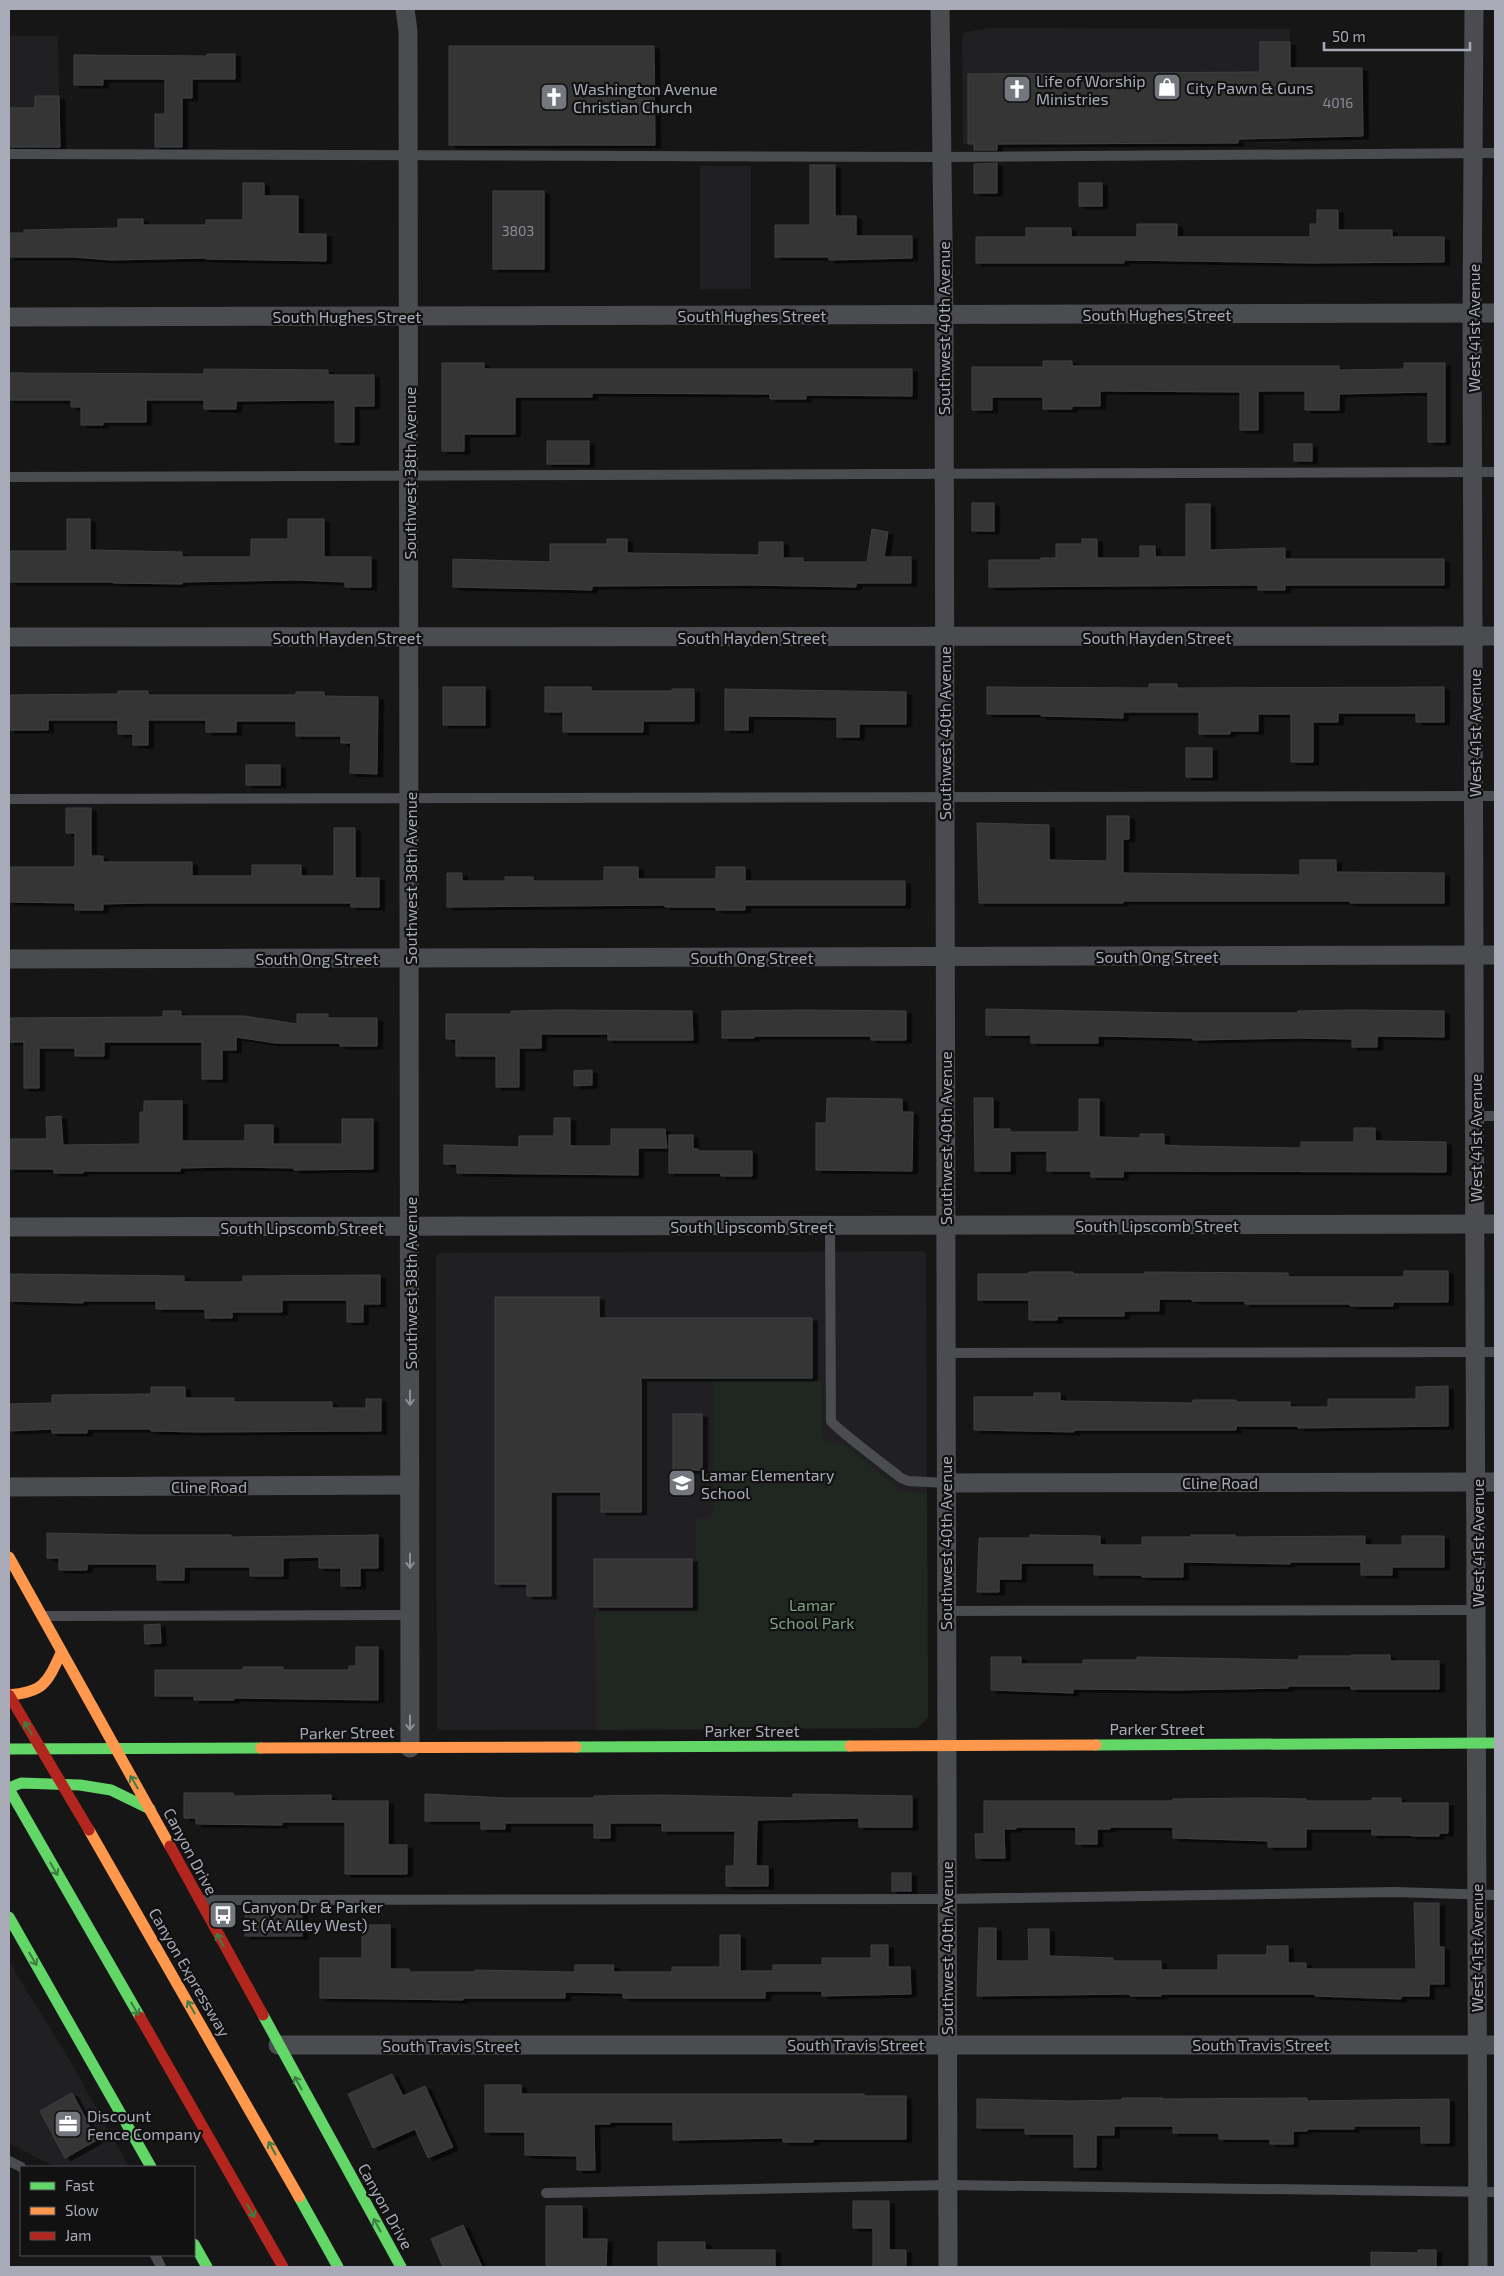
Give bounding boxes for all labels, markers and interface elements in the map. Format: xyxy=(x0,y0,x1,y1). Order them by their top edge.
scale bar xyxy=(1324,20,1470,52)
text: 50 m xyxy=(1332,27,1366,45)
place label: Life of Worship Ministries xyxy=(1036,71,1146,108)
shop icon: City Pawn & Guns xyxy=(1152,72,1182,102)
church icon: Life of Worship Ministries xyxy=(1002,74,1032,104)
place label: City Pawn & Guns xyxy=(1186,78,1314,97)
place label: Washington Avenue Christian Church xyxy=(573,79,718,116)
church icon: Washington Avenue Christian Church xyxy=(539,82,569,112)
house number: 4016 xyxy=(1323,94,1353,111)
house number: 3803 xyxy=(502,222,534,239)
street label: Southwest 40th Avenue xyxy=(934,241,953,415)
street label: West 41st Avenue xyxy=(1464,264,1483,392)
street label: South Hughes Street xyxy=(1083,305,1231,324)
street label: South Hughes Street xyxy=(678,306,826,325)
street label: South Hughes Street xyxy=(273,307,421,326)
street label: Southwest 38th Avenue xyxy=(400,387,419,559)
street label: South Hayden Street xyxy=(272,628,422,647)
street label: South Hayden Street xyxy=(677,628,827,647)
street label: South Hayden Street xyxy=(1082,628,1232,647)
street label: Southwest 40th Avenue xyxy=(935,646,954,820)
street label: West 41st Avenue xyxy=(1465,669,1484,797)
street label: Southwest 38th Avenue xyxy=(401,792,420,964)
street label: South Ong Street xyxy=(1095,947,1219,966)
street label: South Ong Street xyxy=(690,948,814,967)
street label: South Ong Street xyxy=(255,949,379,968)
street label: Southwest 40th Avenue xyxy=(936,1051,955,1225)
street label: West 41st Avenue xyxy=(1466,1074,1485,1202)
street label: Southwest 38th Avenue xyxy=(401,1197,420,1369)
street label: South Lipscomb Street xyxy=(1075,1216,1239,1235)
street label: South Lipscomb Street xyxy=(670,1217,834,1236)
street label: South Lipscomb Street xyxy=(220,1218,384,1237)
one-way arrow xyxy=(405,1390,415,1406)
street label: Southwest 40th Avenue xyxy=(936,1456,955,1630)
place label: Lamar Elementary School xyxy=(701,1465,835,1502)
school or university icon: Lamar Elementary School xyxy=(667,1468,697,1498)
street label: Cline Road xyxy=(1182,1473,1258,1492)
street label: Cline Road xyxy=(171,1477,247,1496)
street label: West 41st Avenue xyxy=(1468,1479,1487,1607)
one-way arrow xyxy=(405,1552,415,1568)
park label: Lamar School Park xyxy=(770,1595,854,1632)
one-way arrow xyxy=(405,1714,415,1731)
street label: Parker Street xyxy=(1109,1719,1205,1738)
street label: Parker Street xyxy=(704,1721,800,1740)
one-way arrow xyxy=(23,1722,33,1736)
street label: Parker Street xyxy=(299,1722,395,1742)
one-way arrow xyxy=(129,1775,139,1789)
street label: Canyon Drive xyxy=(160,1804,222,1898)
one-way arrow xyxy=(49,1861,59,1875)
street label: Southwest 40th Avenue xyxy=(937,1861,956,2035)
street label: West 41st Avenue xyxy=(1467,1884,1486,2012)
place label: Canyon Dr & Parker St (At Alley West) xyxy=(242,1897,384,1934)
bus stop icon: Canyon Dr & Parker St (At Alley West) xyxy=(208,1900,238,1930)
street label: Canyon Expressway xyxy=(145,1904,235,2040)
one-way arrow xyxy=(215,1933,225,1948)
one-way arrow xyxy=(29,1951,38,1966)
one-way arrow xyxy=(186,2000,196,2014)
one-way arrow xyxy=(131,2002,141,2016)
street label: South Travis Street xyxy=(787,2035,925,2054)
street label: South Travis Street xyxy=(1192,2035,1330,2054)
street label: South Travis Street xyxy=(382,2036,520,2055)
one-way arrow xyxy=(293,2076,303,2090)
place label: Discount Fence Company xyxy=(87,2106,202,2143)
office icon: Discount Fence Company xyxy=(53,2109,83,2139)
one-way arrow xyxy=(266,2142,276,2156)
street label: Canyon Drive xyxy=(355,2160,417,2252)
legend xyxy=(20,2166,195,2256)
text: Fast xyxy=(65,2176,95,2194)
text: Slow xyxy=(65,2201,99,2219)
one-way arrow xyxy=(247,2203,257,2218)
one-way arrow xyxy=(372,2217,382,2232)
text: Jam xyxy=(65,2226,91,2244)

